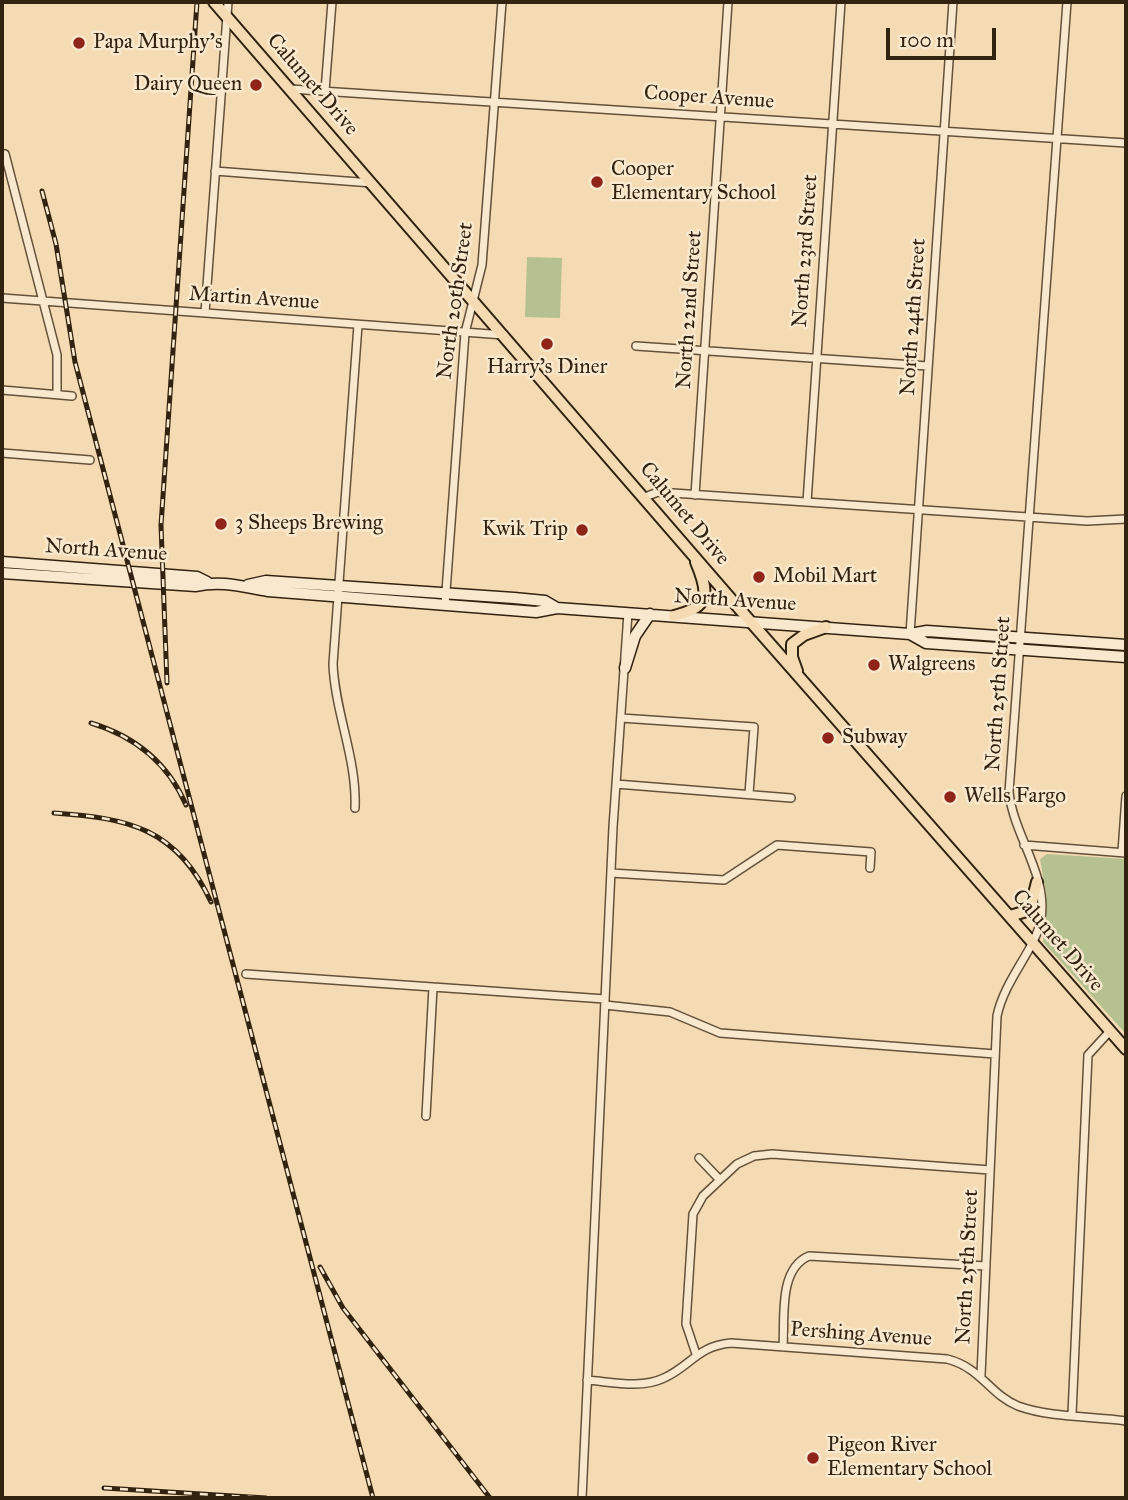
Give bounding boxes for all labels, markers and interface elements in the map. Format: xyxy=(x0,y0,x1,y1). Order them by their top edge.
scale bar xyxy=(890,14,1000,58)
text: 100 m xyxy=(899,27,954,53)
street label: Calumet Drive xyxy=(261,29,363,141)
place label: Papa Murphy's xyxy=(93,30,223,56)
marker: Papa Murphy's xyxy=(71,35,87,51)
place label: Dairy Queen xyxy=(134,72,242,98)
marker: Dairy Queen xyxy=(248,77,264,93)
street label: Cooper Avenue xyxy=(643,81,775,115)
place label: Cooper Elementary School xyxy=(611,157,776,207)
marker: Cooper Elementary School xyxy=(589,174,605,190)
street label: North 23rd Street xyxy=(788,174,824,328)
street label: North 20th Street xyxy=(433,221,479,381)
street label: North 22nd Street xyxy=(672,230,708,390)
street label: North 24th Street xyxy=(896,238,932,396)
street label: Martin Avenue xyxy=(188,282,320,316)
marker: Harry's Diner xyxy=(539,336,555,352)
place label: Harry's Diner xyxy=(487,355,607,381)
street label: Calumet Drive xyxy=(634,457,734,571)
place label: 3 Sheeps Brewing xyxy=(235,511,383,537)
marker: 3 Sheeps Brewing xyxy=(213,516,229,532)
place label: Kwik Trip xyxy=(482,517,568,543)
marker: Kwik Trip xyxy=(574,522,590,538)
street label: North Avenue xyxy=(44,534,168,568)
place label: Mobil Mart xyxy=(773,564,877,590)
marker: Mobil Mart xyxy=(751,569,767,585)
street label: North Avenue xyxy=(673,584,797,618)
street label: North 25th Street xyxy=(981,616,1017,772)
place label: Walgreens xyxy=(888,652,976,678)
marker: Walgreens xyxy=(866,657,882,673)
place label: Subway xyxy=(842,725,907,751)
marker: Subway xyxy=(820,730,836,746)
place label: Wells Fargo xyxy=(964,784,1066,810)
marker: Wells Fargo xyxy=(942,789,958,805)
street label: Calumet Drive xyxy=(1006,885,1108,997)
street label: North 25th Street xyxy=(951,1189,985,1345)
street label: Pershing Avenue xyxy=(789,1317,933,1353)
place label: Pigeon River Elementary School xyxy=(827,1433,992,1483)
marker: Pigeon River Elementary School xyxy=(805,1450,821,1466)

